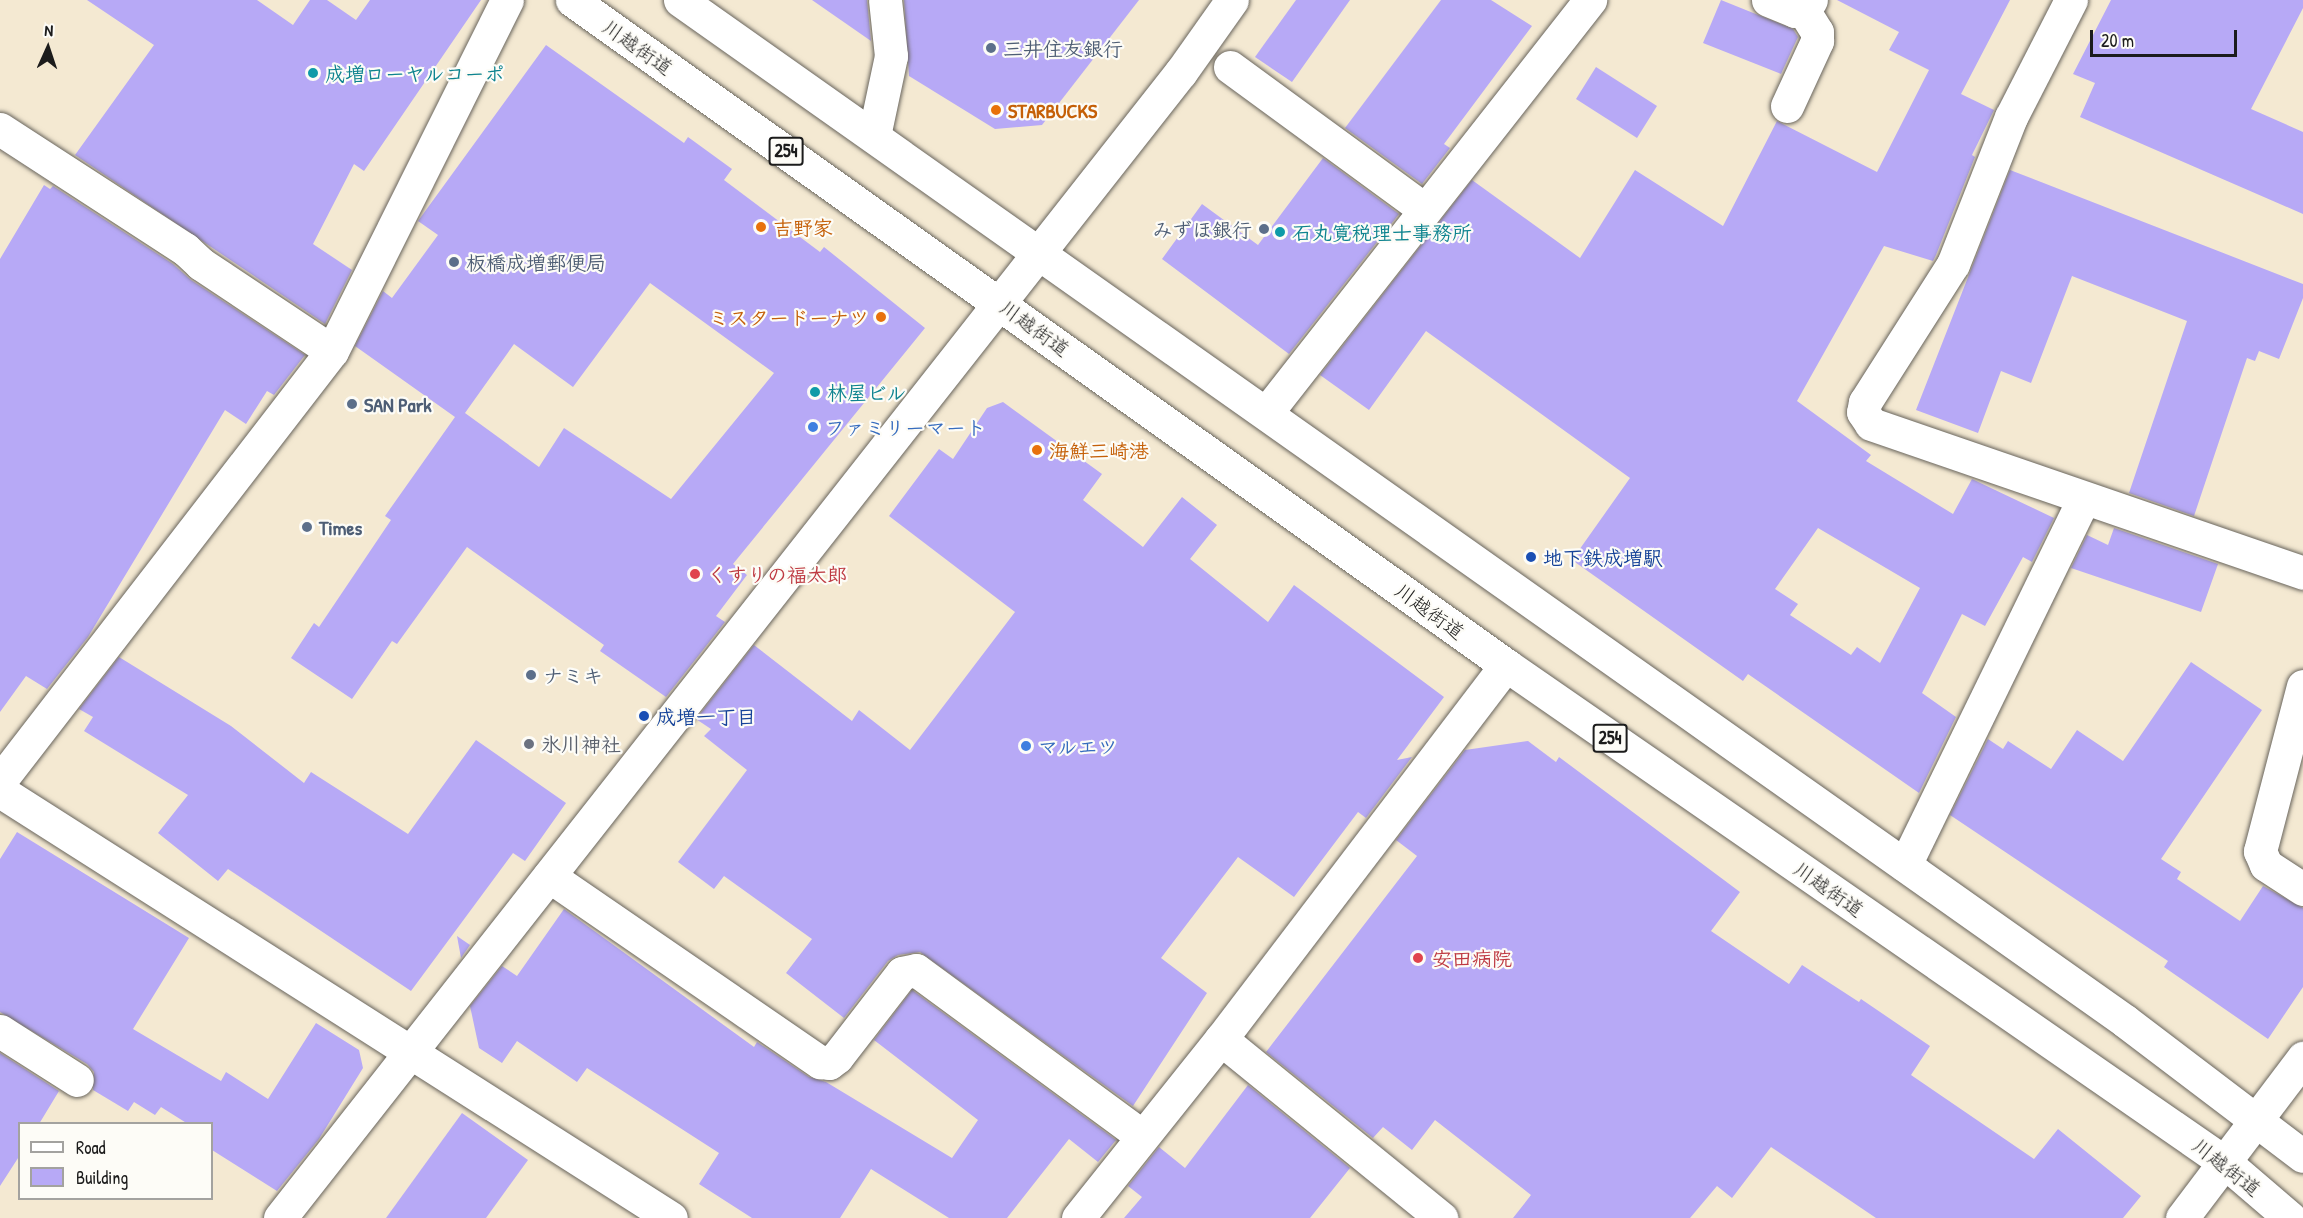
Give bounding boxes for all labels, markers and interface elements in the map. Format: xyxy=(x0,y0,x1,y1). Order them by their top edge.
street label: 川越街道 xyxy=(598,14,678,80)
north arrow xyxy=(18,18,78,78)
scale bar xyxy=(2093,18,2240,56)
text: N xyxy=(44,19,54,41)
text: 20 m xyxy=(2101,28,2134,53)
place label: 三井住友銀行 xyxy=(1003,36,1123,60)
marker: 三井住友銀行 xyxy=(984,41,998,55)
place label: 成増ローヤルコーポ xyxy=(325,61,505,85)
marker: 成増ローヤルコーポ xyxy=(306,66,320,80)
place label: STARBUCKS xyxy=(1008,98,1097,122)
marker: STARBUCKS xyxy=(989,103,1003,117)
road number: 254 xyxy=(768,136,804,166)
place label: 吉野家 xyxy=(773,215,833,239)
place label: みずほ銀行 xyxy=(1152,217,1252,241)
marker: 吉野家 xyxy=(754,220,768,234)
place label: 石丸寛税理士事務所 xyxy=(1292,220,1472,244)
marker: みずほ銀行 xyxy=(1257,222,1271,236)
marker: 石丸寛税理士事務所 xyxy=(1273,225,1287,239)
place label: 板橋成増郵便局 xyxy=(466,250,606,274)
marker: 板橋成増郵便局 xyxy=(447,255,461,269)
street label: 川越街道 xyxy=(996,295,1074,361)
place label: ミスタードーナツ xyxy=(709,305,869,329)
marker: ミスタードーナツ xyxy=(874,310,888,324)
place label: 林屋ビル xyxy=(827,380,907,404)
marker: 林屋ビル xyxy=(808,385,822,399)
place label: SAN Park xyxy=(364,392,432,416)
marker: SAN Park xyxy=(345,397,359,411)
place label: ファミリーマート xyxy=(825,415,985,439)
marker: ファミリーマート xyxy=(806,420,820,434)
place label: 海鮮三崎港 xyxy=(1049,438,1149,462)
marker: 海鮮三崎港 xyxy=(1030,443,1044,457)
place label: Times xyxy=(319,515,362,539)
marker: Times xyxy=(300,520,314,534)
place label: 地下鉄成増駅 xyxy=(1543,545,1663,569)
marker: 地下鉄成増駅 xyxy=(1524,550,1538,564)
place label: くすりの福太郎 xyxy=(707,562,847,586)
marker: くすりの福太郎 xyxy=(688,567,702,581)
street label: 川越街道 xyxy=(1391,578,1469,644)
place label: ナミキ xyxy=(543,663,603,687)
marker: ナミキ xyxy=(524,668,538,682)
place label: 成増一丁目 xyxy=(656,704,756,728)
marker: 成増一丁目 xyxy=(637,709,651,723)
road number: 254 xyxy=(1592,723,1628,753)
place label: 氷川神社 xyxy=(541,732,621,756)
place label: マルエツ xyxy=(1038,734,1118,758)
marker: 氷川神社 xyxy=(522,737,536,751)
marker: マルエツ xyxy=(1019,739,1033,753)
street label: 川越街道 xyxy=(1789,856,1869,922)
place label: 安田病院 xyxy=(1432,946,1512,970)
marker: 安田病院 xyxy=(1409,949,1427,967)
legend xyxy=(18,1122,213,1200)
street label: 川越街道 xyxy=(2188,1133,2266,1201)
text: Road xyxy=(76,1135,106,1160)
text: Building xyxy=(76,1165,128,1190)

